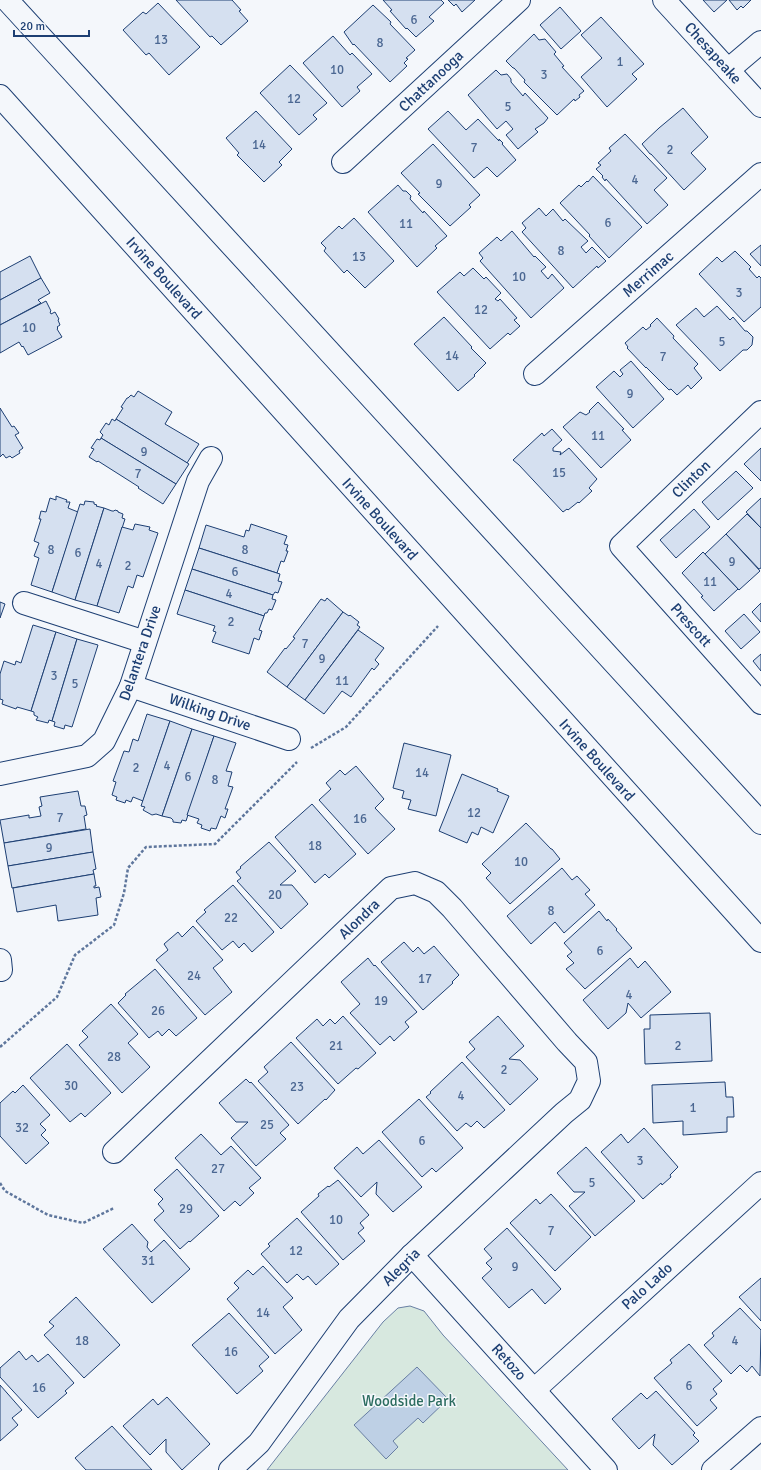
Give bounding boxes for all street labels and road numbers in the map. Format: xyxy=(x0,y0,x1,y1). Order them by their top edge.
street label: Chesapeake xyxy=(681,18,745,88)
street label: Chattanooga xyxy=(395,46,467,116)
street label: Irvine Boulevard xyxy=(122,233,206,323)
street label: Merrimac xyxy=(619,247,677,301)
street label: Clinton xyxy=(668,456,714,502)
street label: Irvine Boulevard xyxy=(338,474,422,564)
street label: Prescott xyxy=(667,599,715,651)
street label: Delantera Drive xyxy=(115,603,165,703)
street label: Wilking Drive xyxy=(167,690,253,734)
street label: Irvine Boulevard xyxy=(555,715,639,805)
street label: Alondra xyxy=(335,895,383,943)
street label: Alegria xyxy=(378,1244,424,1290)
street label: Palo Lado xyxy=(618,1258,676,1313)
street label: Retozo xyxy=(488,1340,530,1384)

